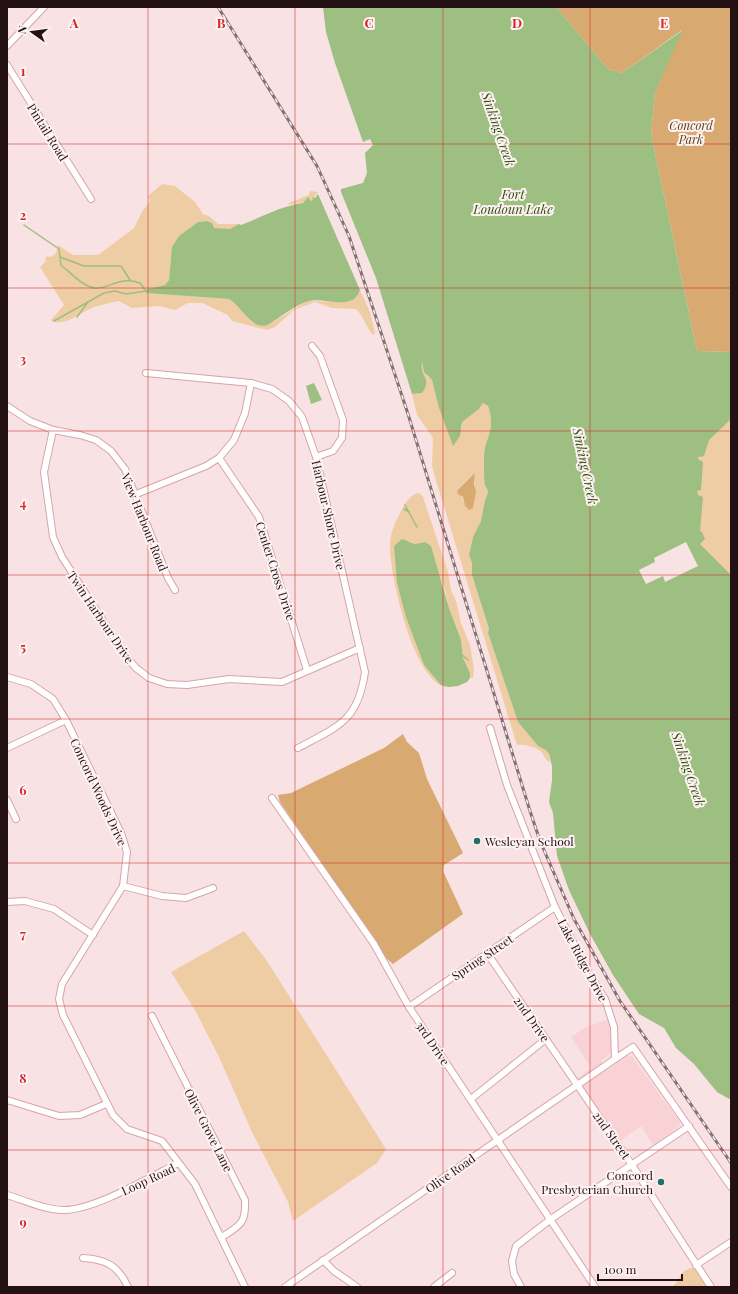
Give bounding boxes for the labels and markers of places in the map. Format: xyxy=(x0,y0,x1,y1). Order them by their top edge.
place label: Wesleyan School xyxy=(484,833,574,849)
marker: Wesleyan School xyxy=(472,836,482,846)
place label: Concord Presbyterian Church xyxy=(541,1167,653,1197)
marker: Concord Presbyterian Church xyxy=(656,1177,666,1187)

